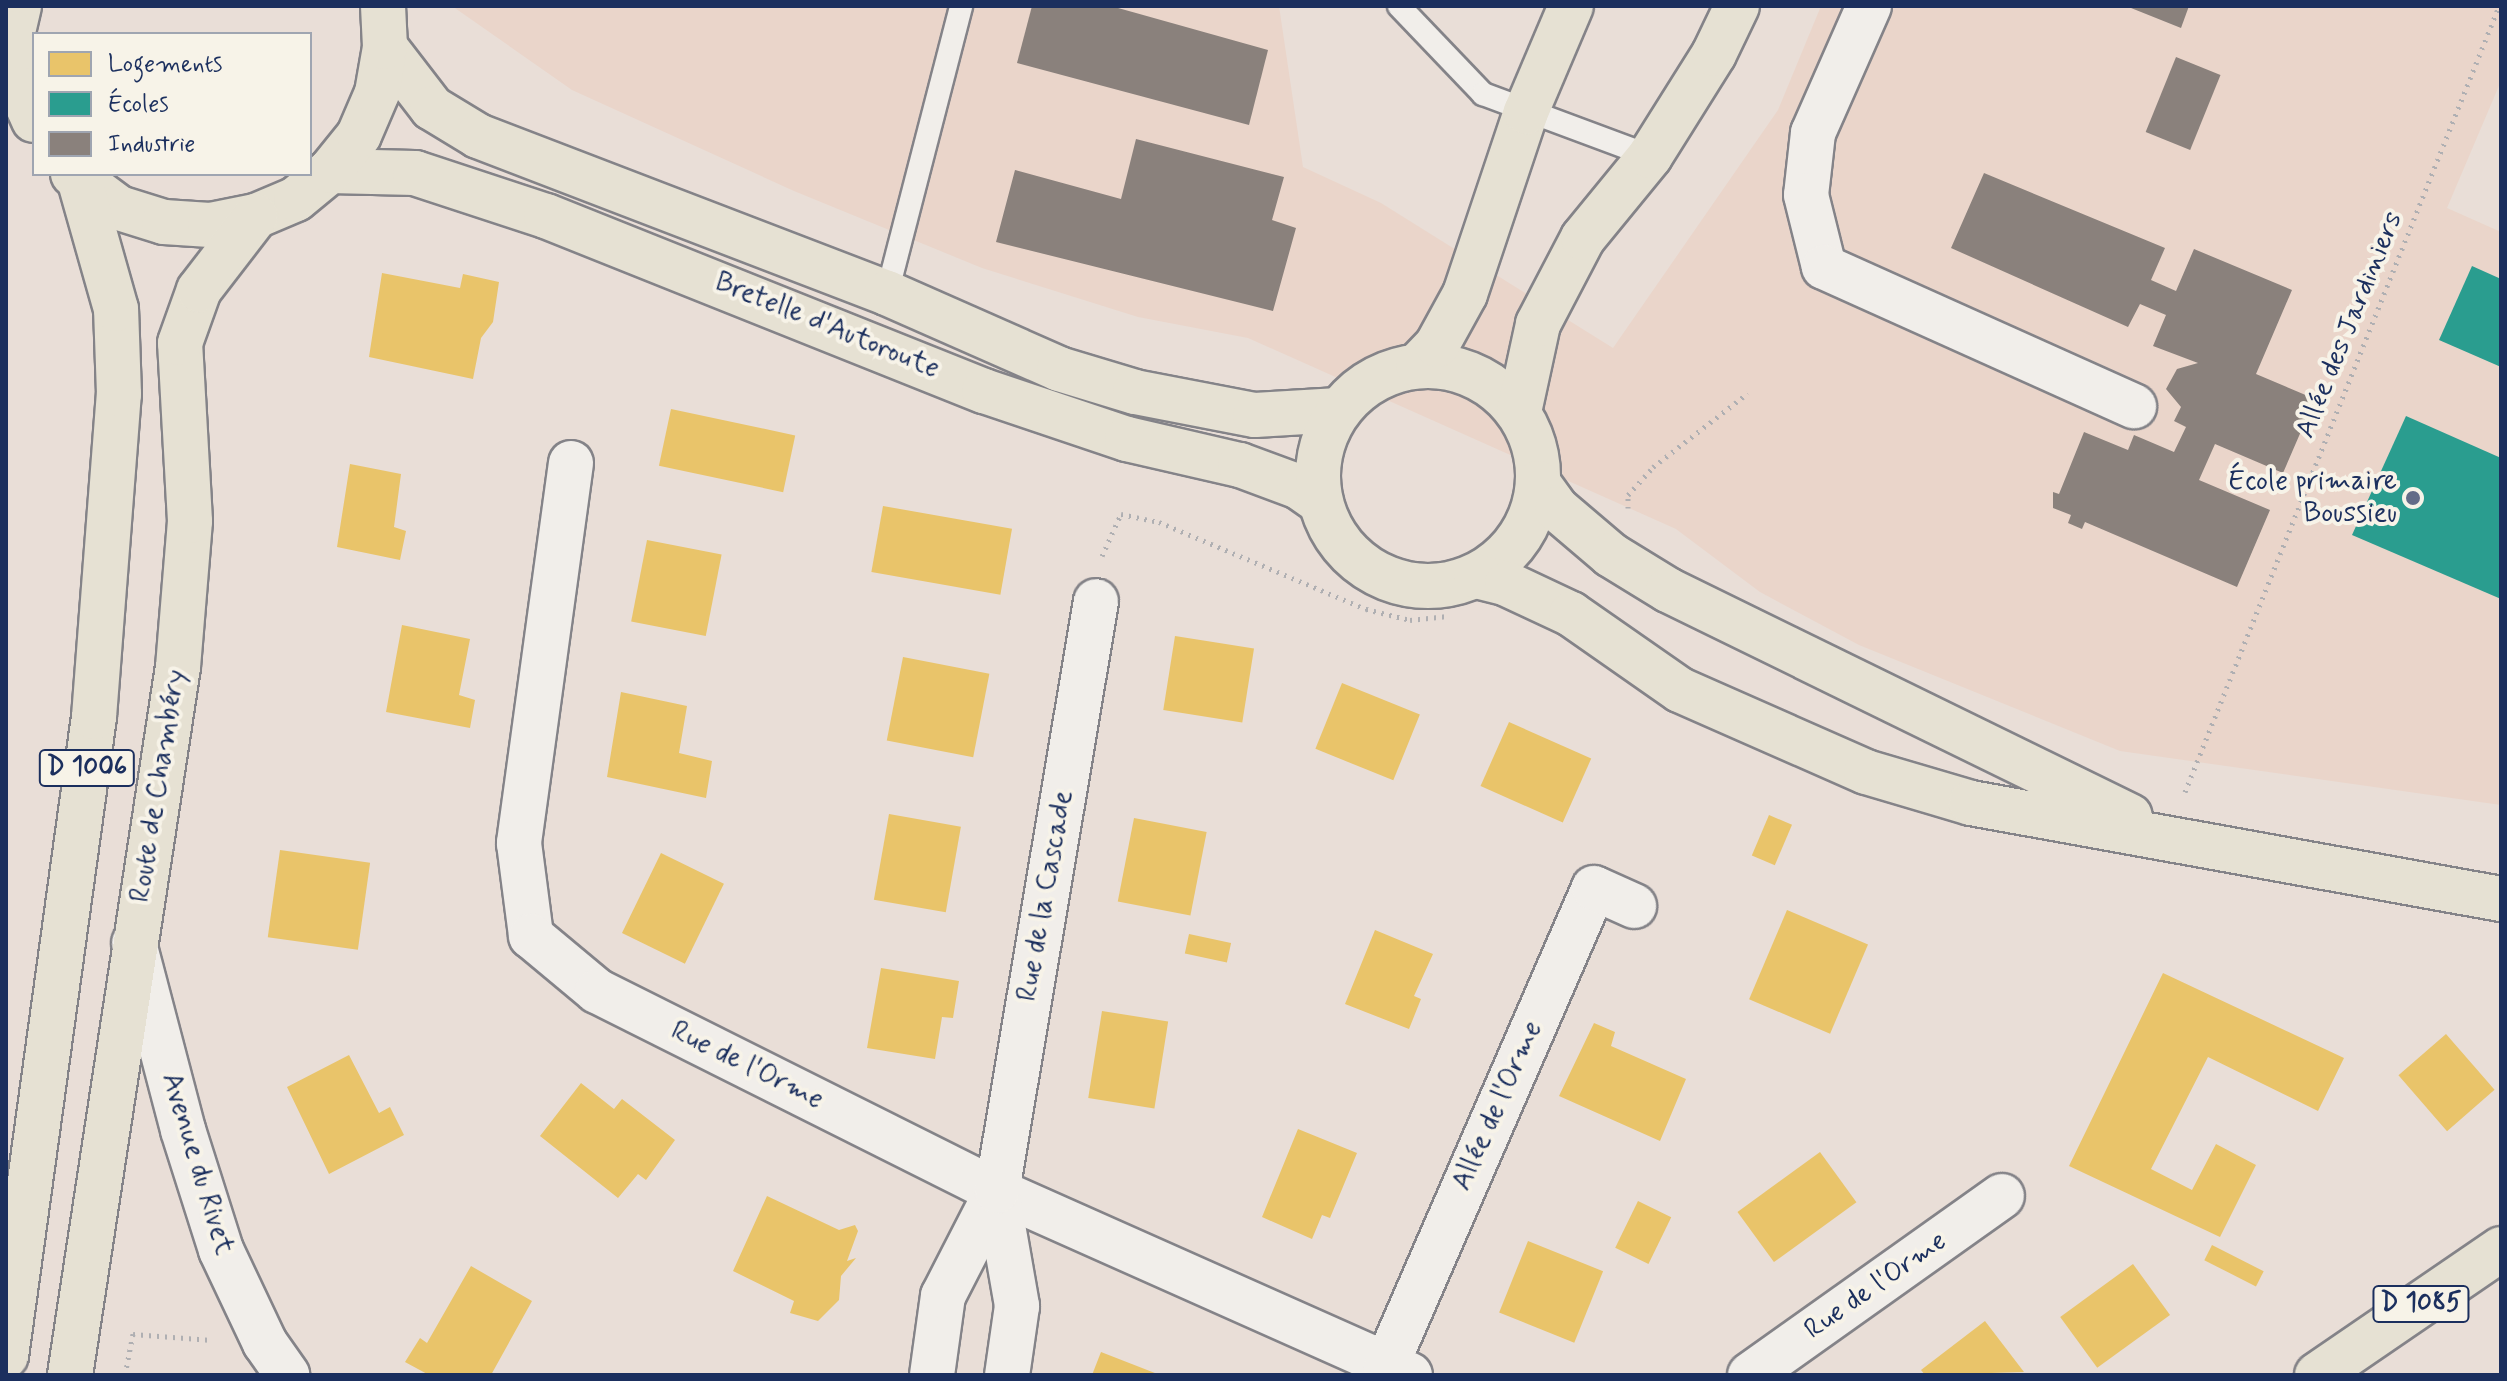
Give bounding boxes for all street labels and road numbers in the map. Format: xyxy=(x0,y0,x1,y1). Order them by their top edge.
street label: Allée des Jardiniers xyxy=(2291,211,2409,439)
street label: Bretelle d'Autoroute xyxy=(711,266,943,386)
street label: Route de Chambéry xyxy=(124,668,194,904)
road number: D 1006 xyxy=(37,746,137,790)
street label: Rue de la Cascade xyxy=(1011,790,1081,1002)
street label: Rue de l'Orme xyxy=(665,1014,829,1118)
street label: Allée de l'Orme xyxy=(1445,1016,1551,1196)
street label: Avenue du Rivet xyxy=(153,1068,241,1260)
street label: Rue de l'Orme xyxy=(1798,1225,1954,1347)
road number: D 1085 xyxy=(2371,1282,2471,1326)

